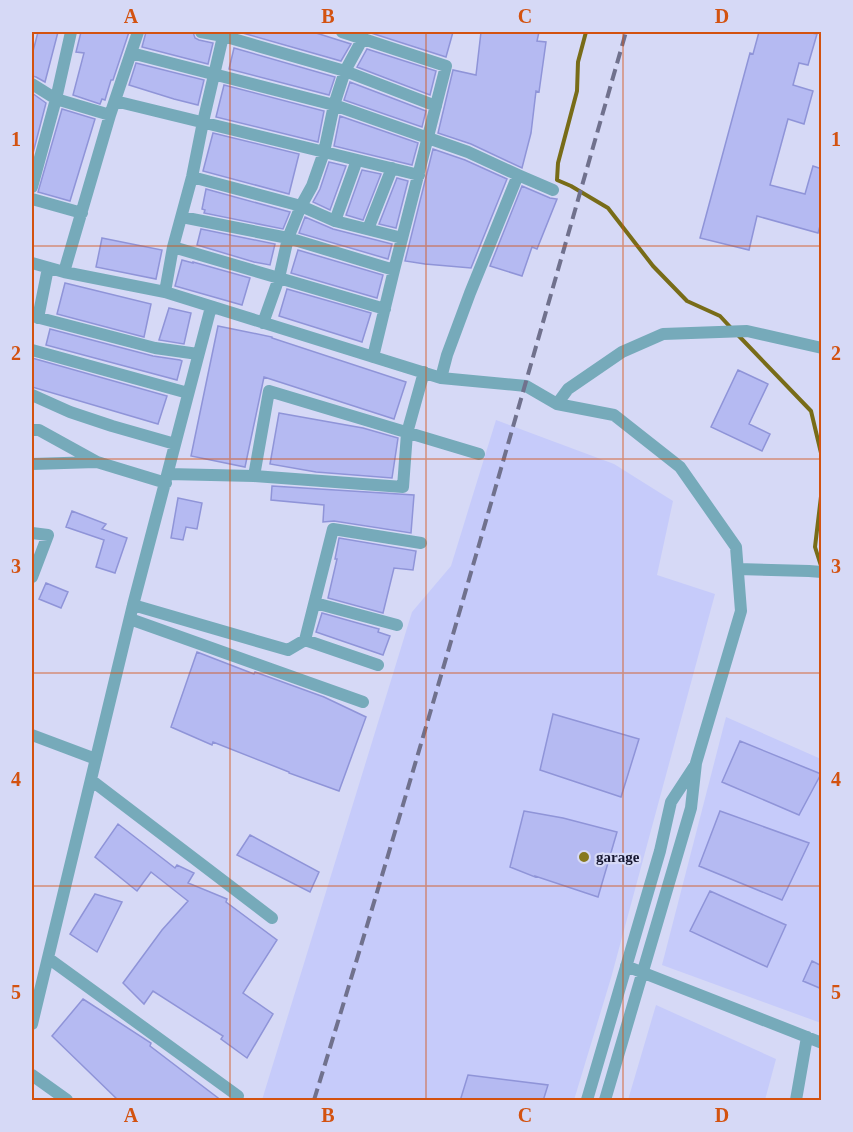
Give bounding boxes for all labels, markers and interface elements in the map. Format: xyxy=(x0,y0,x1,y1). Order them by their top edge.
text: A xyxy=(124,5,139,27)
text: B xyxy=(321,5,335,27)
text: C xyxy=(518,5,532,27)
text: D xyxy=(715,5,729,27)
text: 1 xyxy=(11,128,21,150)
text: 1 xyxy=(831,128,841,150)
text: 2 xyxy=(11,342,21,364)
text: 2 xyxy=(831,342,841,364)
text: 3 xyxy=(11,555,21,577)
text: 3 xyxy=(831,555,841,577)
text: 4 xyxy=(11,768,21,790)
text: 4 xyxy=(831,768,841,790)
place label: garage xyxy=(596,849,640,865)
marker: garage xyxy=(577,850,591,864)
text: 5 xyxy=(11,981,21,1003)
text: 5 xyxy=(831,981,841,1003)
text: A xyxy=(124,1104,139,1126)
text: B xyxy=(321,1104,335,1126)
text: C xyxy=(518,1104,532,1126)
text: D xyxy=(715,1104,729,1126)

